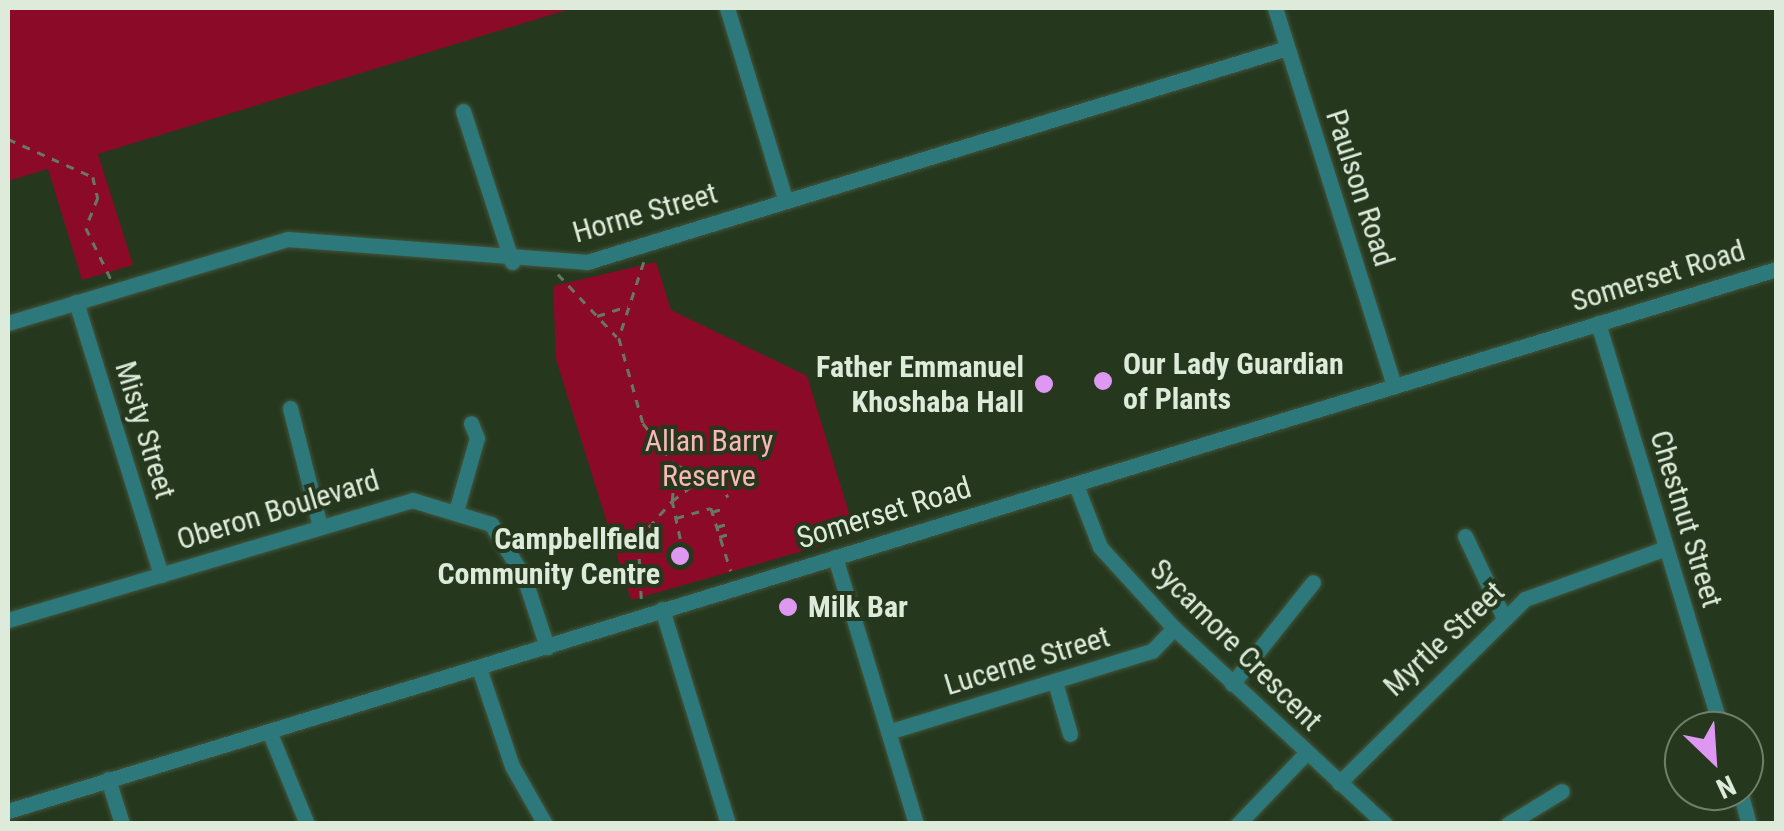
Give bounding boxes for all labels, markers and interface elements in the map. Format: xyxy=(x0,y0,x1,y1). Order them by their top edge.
street label: Paulson Road xyxy=(1318,105,1402,271)
street label: Horne Street xyxy=(569,175,721,251)
street label: Somerset Road xyxy=(1567,232,1749,320)
place label: Our Lady Guardian of Plants xyxy=(1123,346,1344,416)
place label: Father Emmanuel Khoshaba Hall xyxy=(816,349,1024,420)
street label: Misty Street xyxy=(107,357,183,503)
marker: Our Lady Guardian of Plants xyxy=(1092,370,1114,392)
marker: Father Emmanuel Khoshaba Hall xyxy=(1033,373,1055,395)
park label: Allan Barry Reserve xyxy=(645,423,773,494)
street label: Chestnut Street xyxy=(1642,426,1730,612)
street label: Oberon Boulevard xyxy=(173,462,383,558)
street label: Somerset Road xyxy=(793,469,975,557)
place label: Campbellfield Community Centre xyxy=(438,521,660,592)
marker: Campbellfield Community Centre xyxy=(669,545,691,567)
street label: Sycamore Crescent xyxy=(1142,551,1330,739)
street label: Myrtle Street xyxy=(1376,574,1512,704)
place label: Milk Bar xyxy=(808,589,908,625)
marker: Milk Bar xyxy=(777,596,799,618)
street label: Lucerne Street xyxy=(940,619,1114,703)
north arrow xyxy=(1664,711,1764,811)
text: N xyxy=(1711,768,1741,805)

